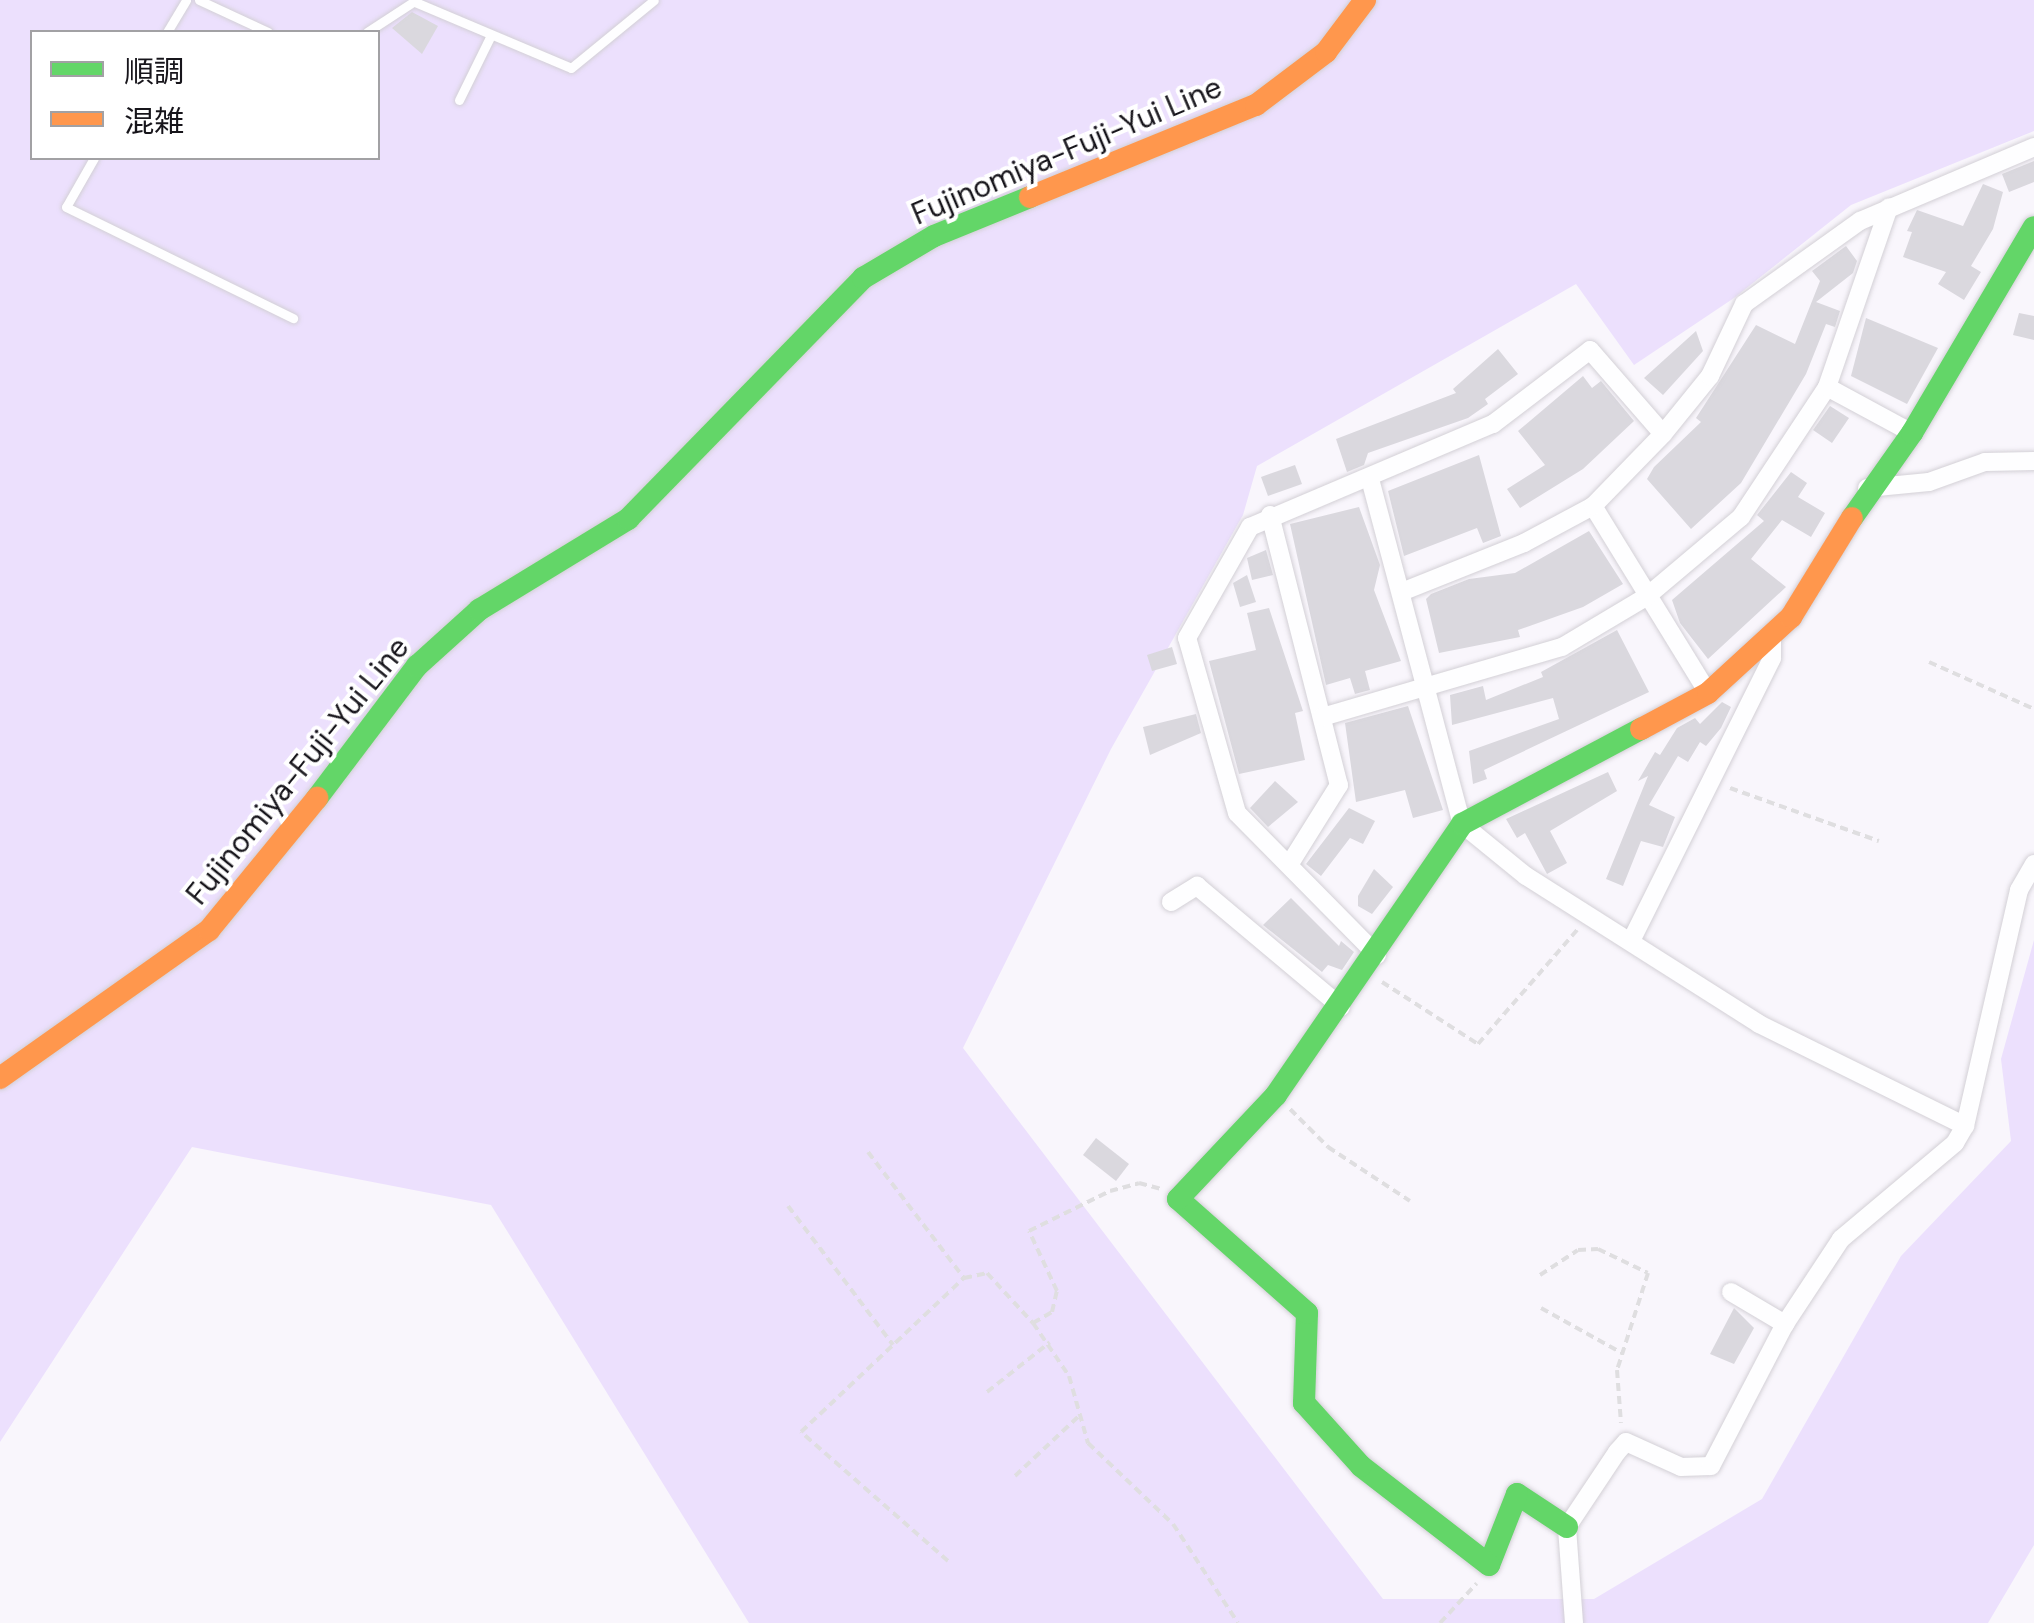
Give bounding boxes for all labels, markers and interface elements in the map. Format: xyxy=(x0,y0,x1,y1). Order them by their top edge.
legend xyxy=(30,30,380,160)
text: 順調 xyxy=(124,52,184,91)
street label: Fujinomiya-Fuji-Yui Line xyxy=(907,69,1227,233)
text: 混雑 xyxy=(124,102,184,141)
street label: Fujinomiya-Fuji-Yui Line xyxy=(179,630,417,912)

